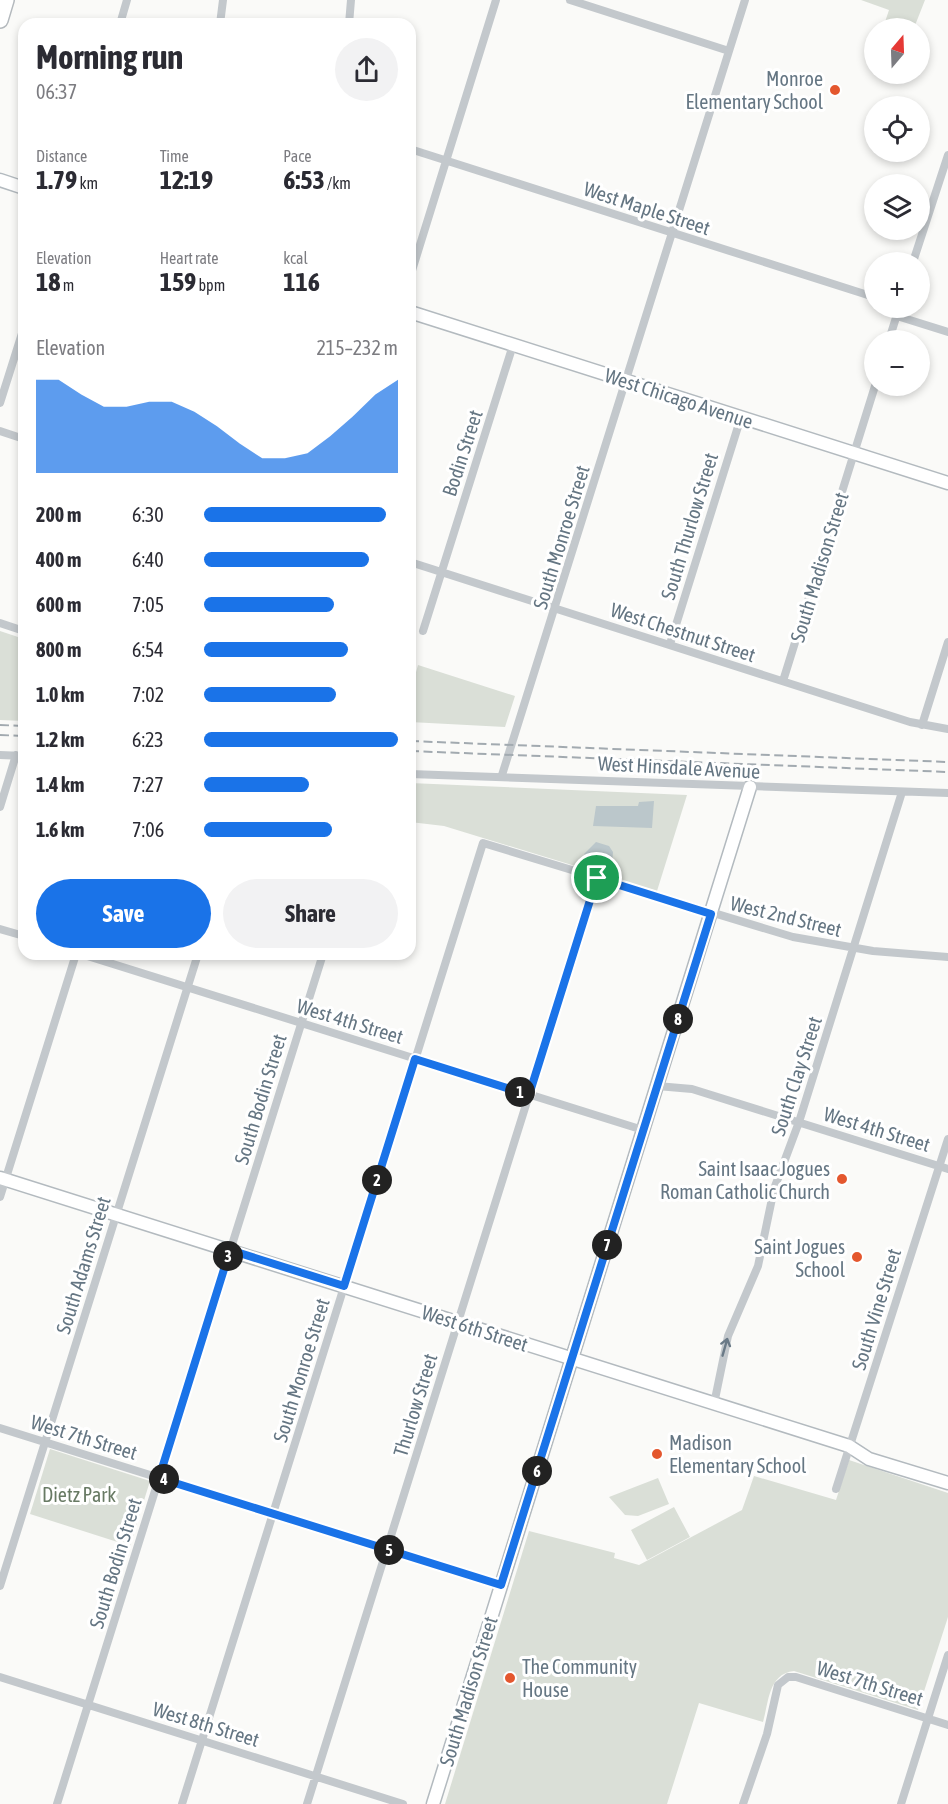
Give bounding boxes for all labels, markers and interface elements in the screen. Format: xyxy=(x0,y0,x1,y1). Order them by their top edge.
north arrow xyxy=(864,18,930,84)
map controls xyxy=(864,18,930,396)
text: Morning run xyxy=(36,38,183,76)
button: share xyxy=(335,38,398,101)
place label: Monroe Elementary School xyxy=(686,67,824,113)
text: 06:37 xyxy=(36,80,77,103)
marker: Monroe Elementary School xyxy=(828,83,842,97)
button: locate xyxy=(864,96,930,162)
text: Distance xyxy=(36,147,87,165)
text: Time xyxy=(160,147,189,165)
text: Pace xyxy=(283,147,311,165)
text: 1.79 xyxy=(36,165,77,195)
text: 12:19 xyxy=(160,165,213,195)
text: 6:53 xyxy=(283,165,325,195)
text: km xyxy=(77,174,98,192)
text: /km xyxy=(325,174,351,192)
button: layers xyxy=(864,174,930,240)
street label: West Maple Street xyxy=(581,177,713,239)
text: Elevation xyxy=(36,249,91,267)
text: Heart rate xyxy=(160,249,219,267)
text: kcal xyxy=(283,249,308,267)
button: + xyxy=(864,252,930,318)
text: 18 xyxy=(36,267,60,297)
text: 159 xyxy=(160,267,196,297)
text: 116 xyxy=(283,267,320,297)
text: m xyxy=(60,276,74,294)
text: bpm xyxy=(196,276,225,294)
button: − xyxy=(864,330,930,396)
text: Elevation xyxy=(36,336,105,359)
text: 215–232 m xyxy=(316,336,398,359)
street label: West Chicago Avenue xyxy=(602,363,756,433)
street label: Bodin Street xyxy=(437,407,487,499)
street label: South Thurlow Street xyxy=(656,450,722,602)
street label: South Monroe Street xyxy=(528,462,594,612)
street label: South Madison Street xyxy=(785,489,853,645)
text: 200 m xyxy=(36,503,81,526)
text: 6:30 xyxy=(132,503,164,526)
text: 400 m xyxy=(36,548,81,571)
text: 6:40 xyxy=(132,548,164,571)
text: 600 m xyxy=(36,593,81,616)
text: 7:05 xyxy=(132,593,164,616)
street label: West Chestnut Street xyxy=(608,598,759,666)
text: 800 m xyxy=(36,638,81,661)
text: 6:54 xyxy=(132,638,164,661)
text: 1.0 km xyxy=(36,683,84,706)
text: 7:02 xyxy=(132,683,164,706)
text: 1.2 km xyxy=(36,728,84,751)
text: 6:23 xyxy=(132,728,164,751)
street label: West Hinsdale Avenue xyxy=(597,751,761,783)
text: 1.4 km xyxy=(36,773,84,796)
text: 7:27 xyxy=(132,773,164,796)
text: 1.6 km xyxy=(36,818,84,841)
text: 7:06 xyxy=(132,818,164,841)
pin xyxy=(571,852,622,903)
icon: arrive xyxy=(580,861,613,894)
button: Save xyxy=(36,879,211,948)
button: Share xyxy=(223,879,398,948)
street label: West 2nd Street xyxy=(728,891,844,941)
street label: West 4th Street xyxy=(294,994,406,1048)
pin: 8 xyxy=(663,1004,693,1034)
text: 8 xyxy=(674,1010,682,1028)
street label: South Clay Street xyxy=(766,1013,826,1139)
street label: South Bodin Street xyxy=(229,1031,291,1167)
pin: 1 xyxy=(505,1077,535,1107)
text: 1 xyxy=(516,1083,524,1101)
street label: West 4th Street xyxy=(821,1102,933,1156)
place label: Saint Isaac Jogues Roman Catholic Church xyxy=(660,1157,830,1203)
pin: 2 xyxy=(362,1165,392,1195)
text: 2 xyxy=(373,1171,381,1189)
marker: Saint Isaac Jogues Roman Catholic Church xyxy=(835,1172,849,1186)
street label: South Adams Street xyxy=(51,1193,115,1336)
pin: 7 xyxy=(592,1230,622,1260)
place label: Saint Jogues School xyxy=(754,1235,846,1281)
text: 7 xyxy=(603,1236,611,1254)
pin: 3 xyxy=(213,1241,243,1271)
street label: South Vine Street xyxy=(847,1245,905,1372)
text: 3 xyxy=(224,1247,232,1265)
marker: Saint Jogues School xyxy=(850,1250,864,1264)
street label: South Monroe Street xyxy=(268,1295,334,1445)
street label: West 6th Street xyxy=(419,1300,531,1356)
one-way arrow xyxy=(720,1338,731,1357)
street label: Thurlow Street xyxy=(388,1350,442,1459)
street label: West 7th Street xyxy=(28,1410,140,1464)
place label: Madison Elementary School xyxy=(669,1431,807,1477)
marker: Madison Elementary School xyxy=(650,1447,664,1461)
pin: 6 xyxy=(522,1456,552,1486)
text: 6 xyxy=(533,1462,541,1480)
pin: 4 xyxy=(149,1464,179,1494)
text: 4 xyxy=(160,1470,168,1488)
park label: Dietz Park xyxy=(42,1483,116,1506)
street label: South Bodin Street xyxy=(84,1495,146,1631)
pin: 5 xyxy=(374,1535,404,1565)
text: 5 xyxy=(385,1541,393,1559)
street label: South Madison Street xyxy=(434,1613,502,1769)
place label: The Community House xyxy=(522,1655,637,1701)
street label: West 7th Street xyxy=(814,1656,926,1710)
marker: The Community House xyxy=(503,1671,517,1685)
street label: West 8th Street xyxy=(150,1697,262,1751)

